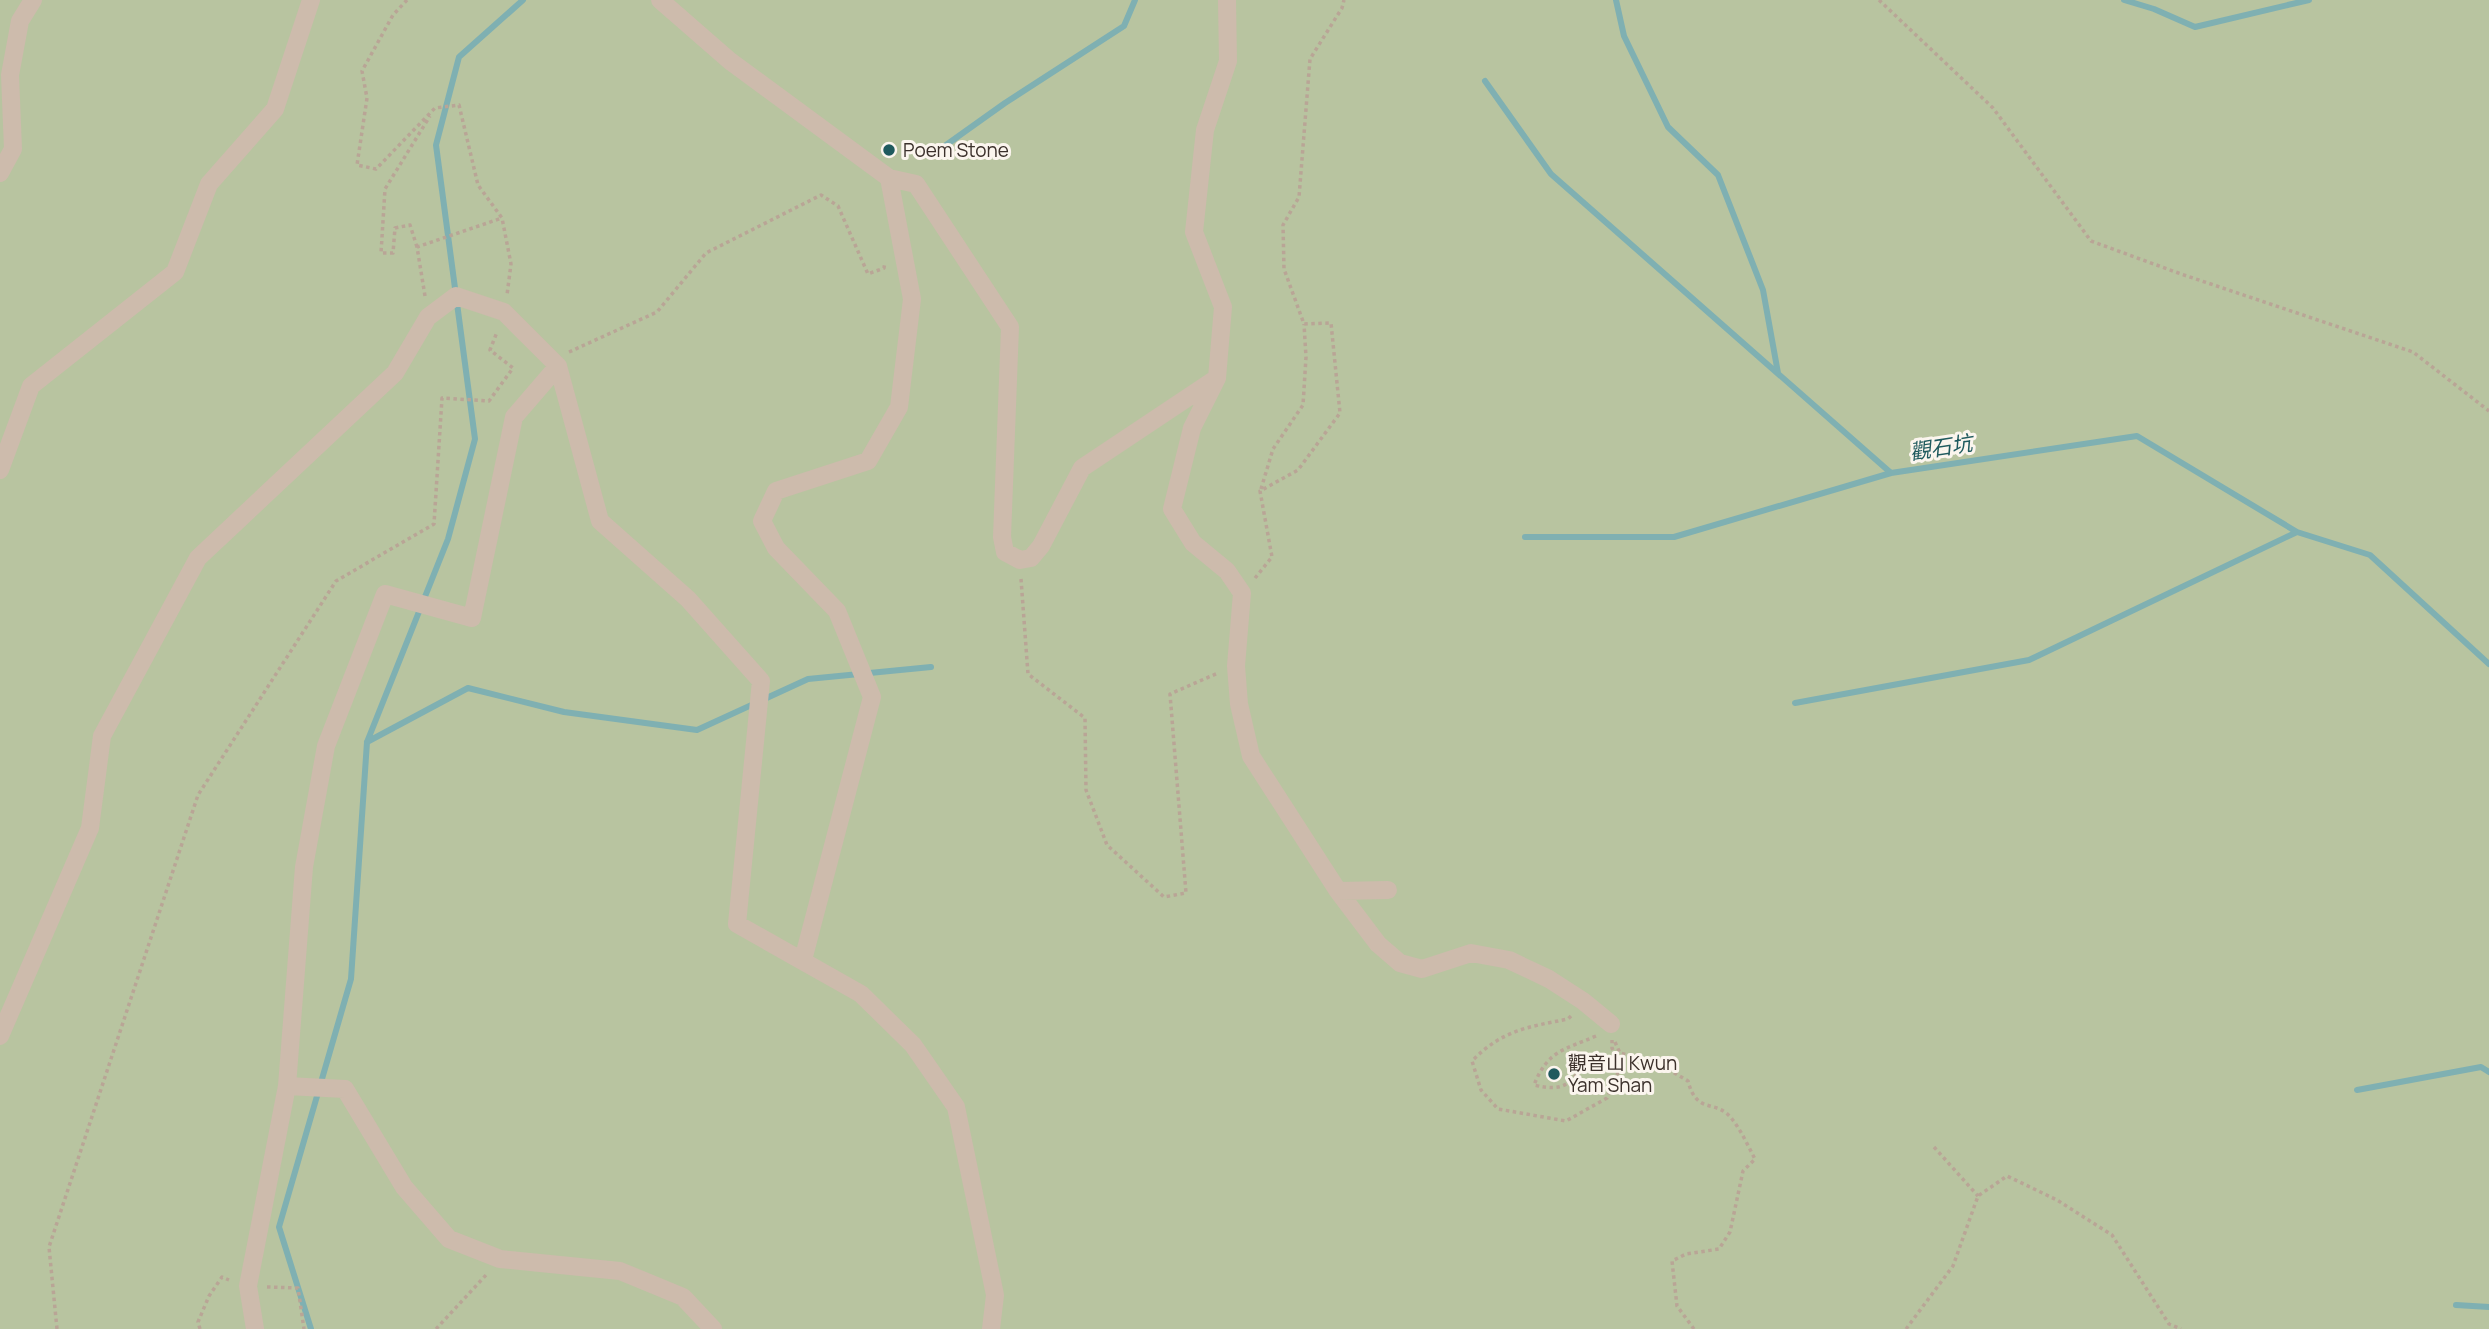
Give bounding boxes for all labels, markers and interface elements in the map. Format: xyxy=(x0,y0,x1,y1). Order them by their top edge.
place label: Poem Stone xyxy=(903,137,1009,163)
marker: Poem Stone xyxy=(881,142,897,158)
water label: 觀石坑 xyxy=(1908,428,1977,466)
place label: 觀音山 Kwun Yam Shan xyxy=(1568,1050,1677,1098)
marker: 觀音山 Kwun Yam Shan xyxy=(1546,1066,1562,1082)

